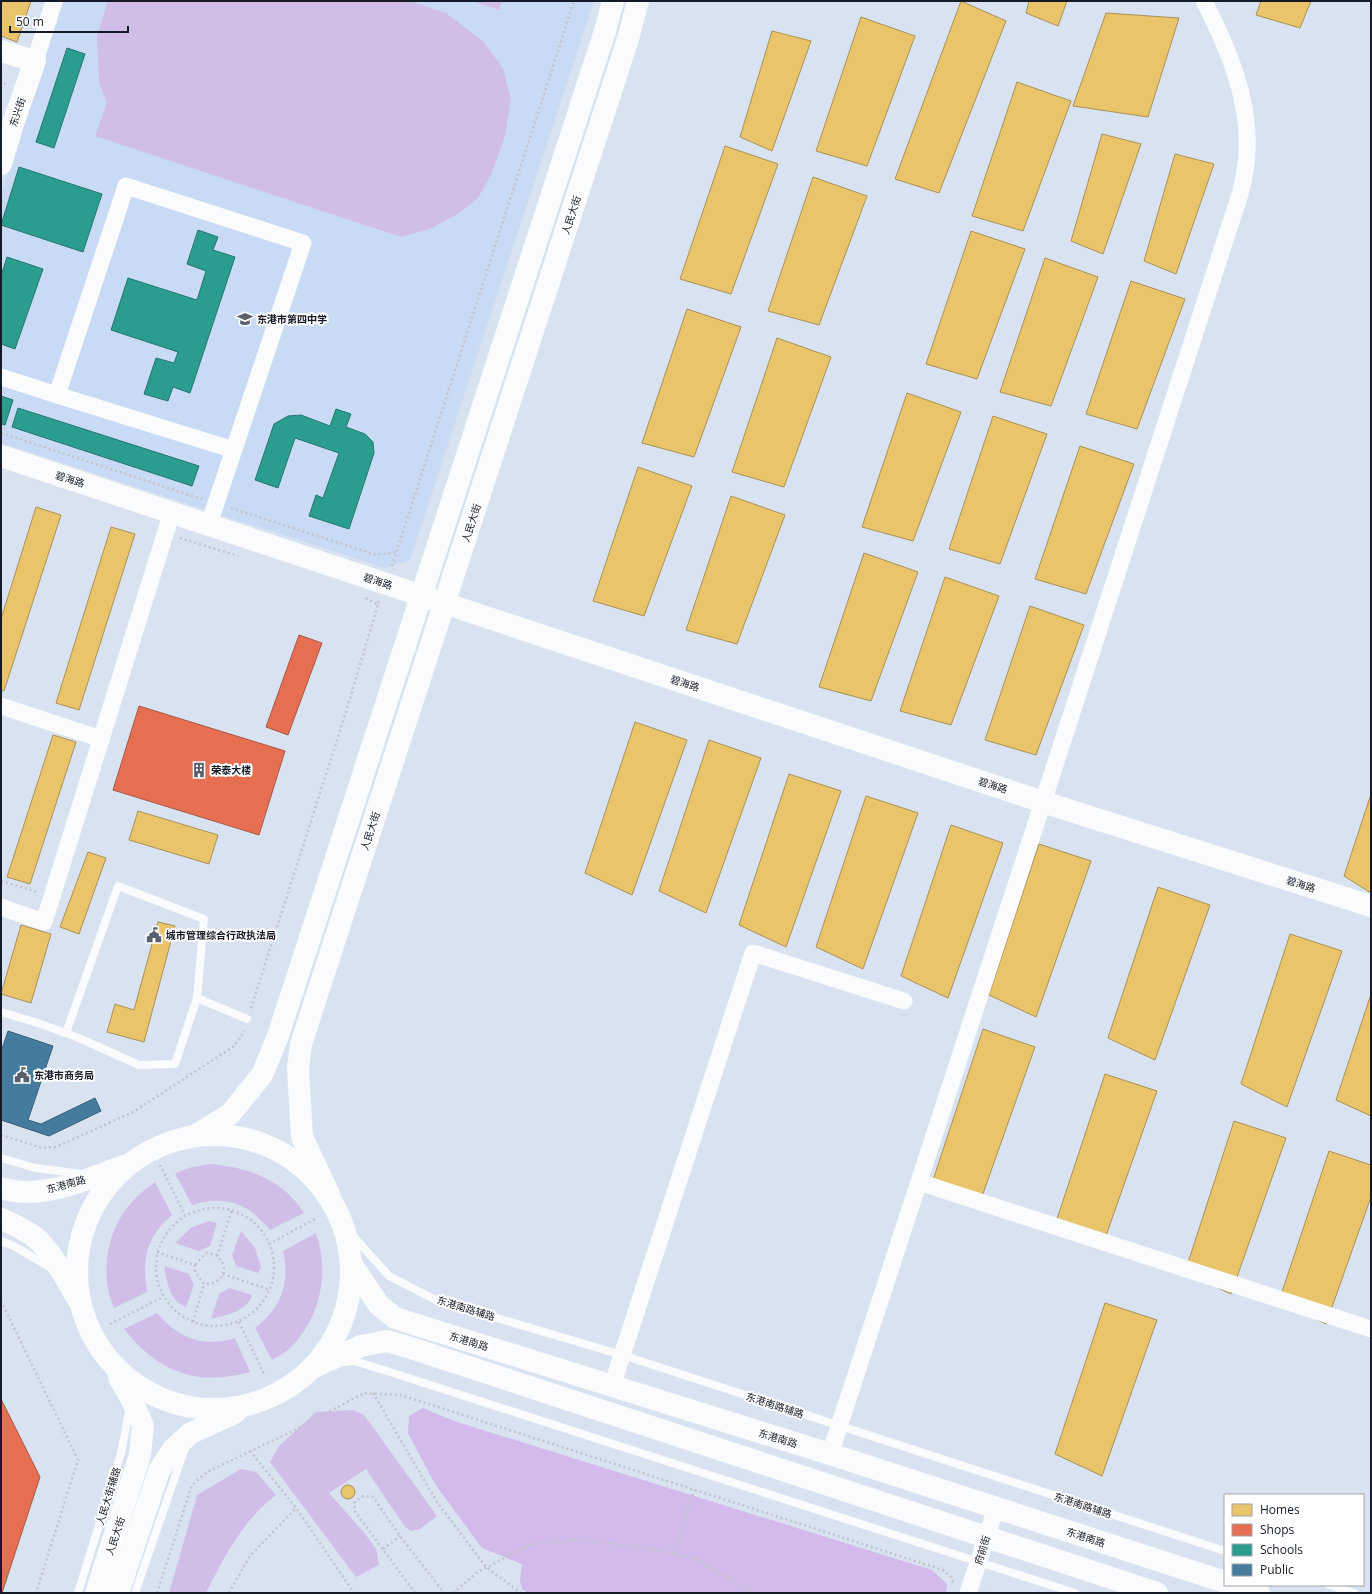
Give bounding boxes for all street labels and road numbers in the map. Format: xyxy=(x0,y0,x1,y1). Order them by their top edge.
street label: 东兴街 xyxy=(5,96,29,128)
street label: 人民大街 xyxy=(558,194,584,236)
street label: 碧海路 xyxy=(54,468,86,490)
street label: 人民大街 xyxy=(458,502,484,544)
street label: 碧海路 xyxy=(362,570,394,592)
street label: 碧海路 xyxy=(669,672,701,694)
street label: 碧海路 xyxy=(977,774,1009,796)
street label: 人民大街 xyxy=(357,810,383,852)
street label: 碧海路 xyxy=(1285,873,1317,895)
street label: 东港南路 xyxy=(45,1172,87,1196)
street label: 东港南路辅路 xyxy=(435,1293,497,1323)
street label: 东港南路 xyxy=(448,1328,490,1354)
street label: 东港南路辅路 xyxy=(744,1389,806,1421)
street label: 东港南路 xyxy=(757,1425,799,1451)
street label: 人民大街辅路 xyxy=(93,1465,123,1527)
street label: 东港南路辅路 xyxy=(1052,1489,1114,1521)
street label: 人民大街 xyxy=(102,1515,128,1557)
street label: 东港南路 xyxy=(1065,1524,1107,1550)
street label: 府前街 xyxy=(971,1534,993,1566)

